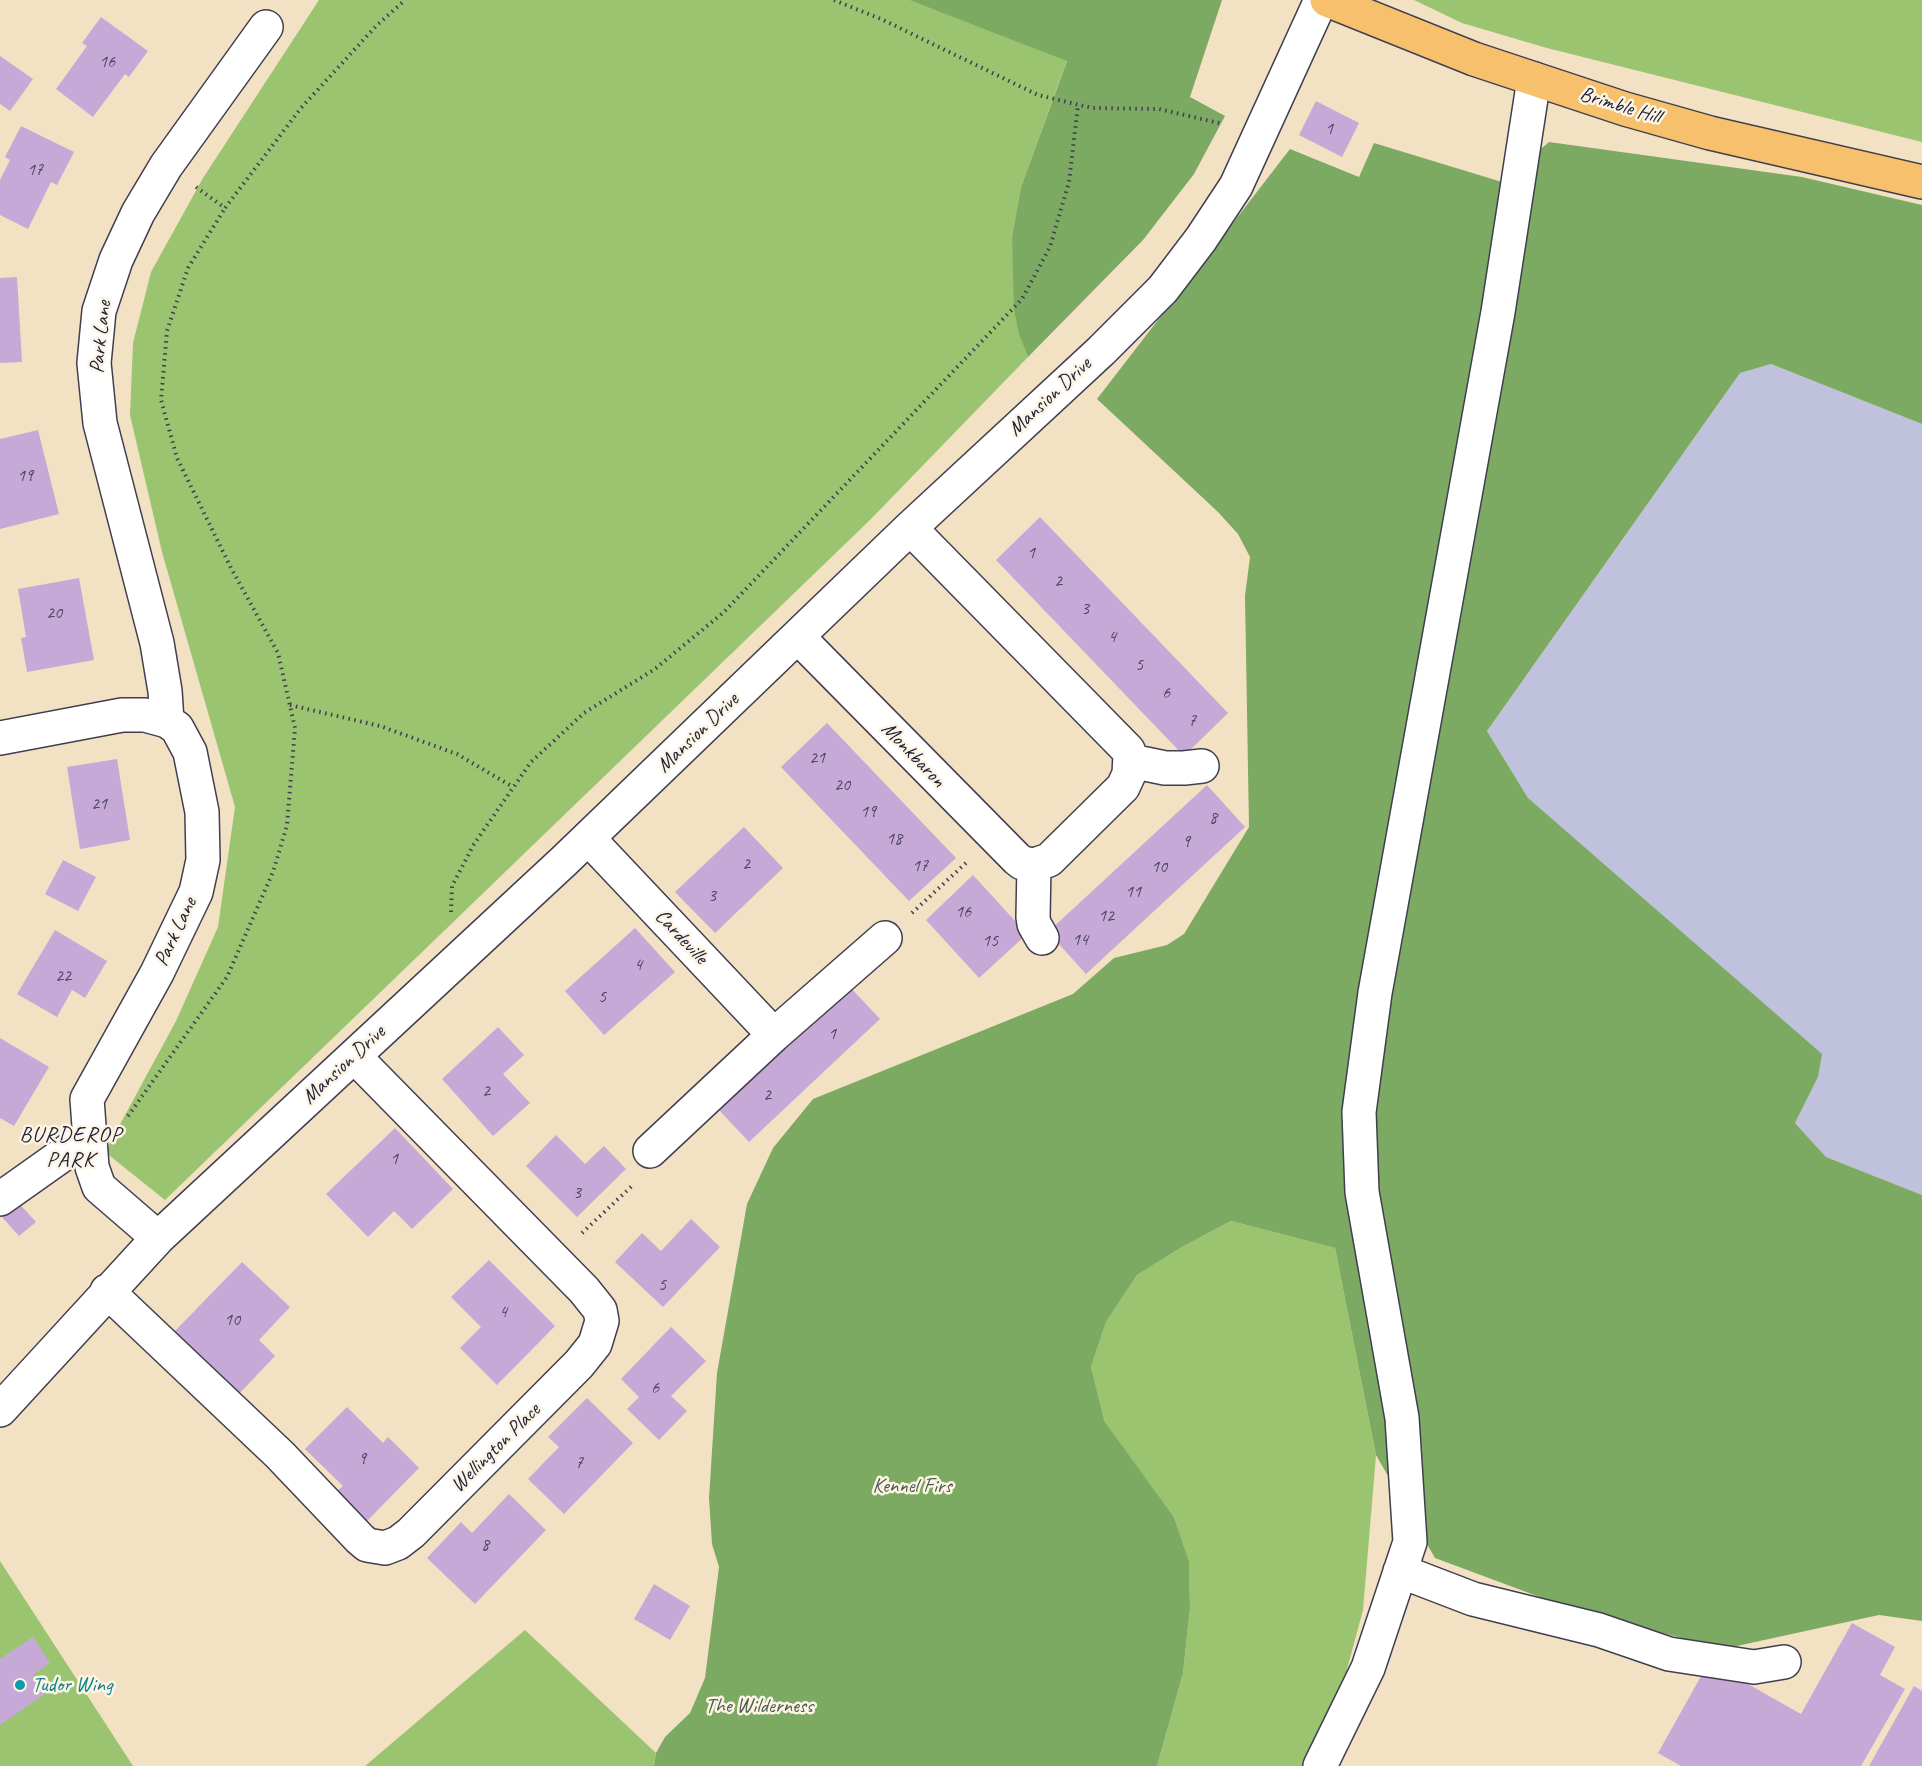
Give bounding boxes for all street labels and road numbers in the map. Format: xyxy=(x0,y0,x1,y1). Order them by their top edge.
street label: Brimble Hill xyxy=(1577,82,1663,130)
street label: Park Lane xyxy=(85,299,117,375)
street label: Mansion Drive xyxy=(1003,352,1097,442)
street label: Mansion Drive xyxy=(652,688,744,778)
street label: Monkbaron xyxy=(876,717,950,793)
street label: Park Lane xyxy=(149,894,203,970)
street label: Cardeville xyxy=(649,904,713,970)
street label: Mansion Drive xyxy=(297,1020,391,1110)
street label: Wellington Place xyxy=(446,1398,546,1498)

